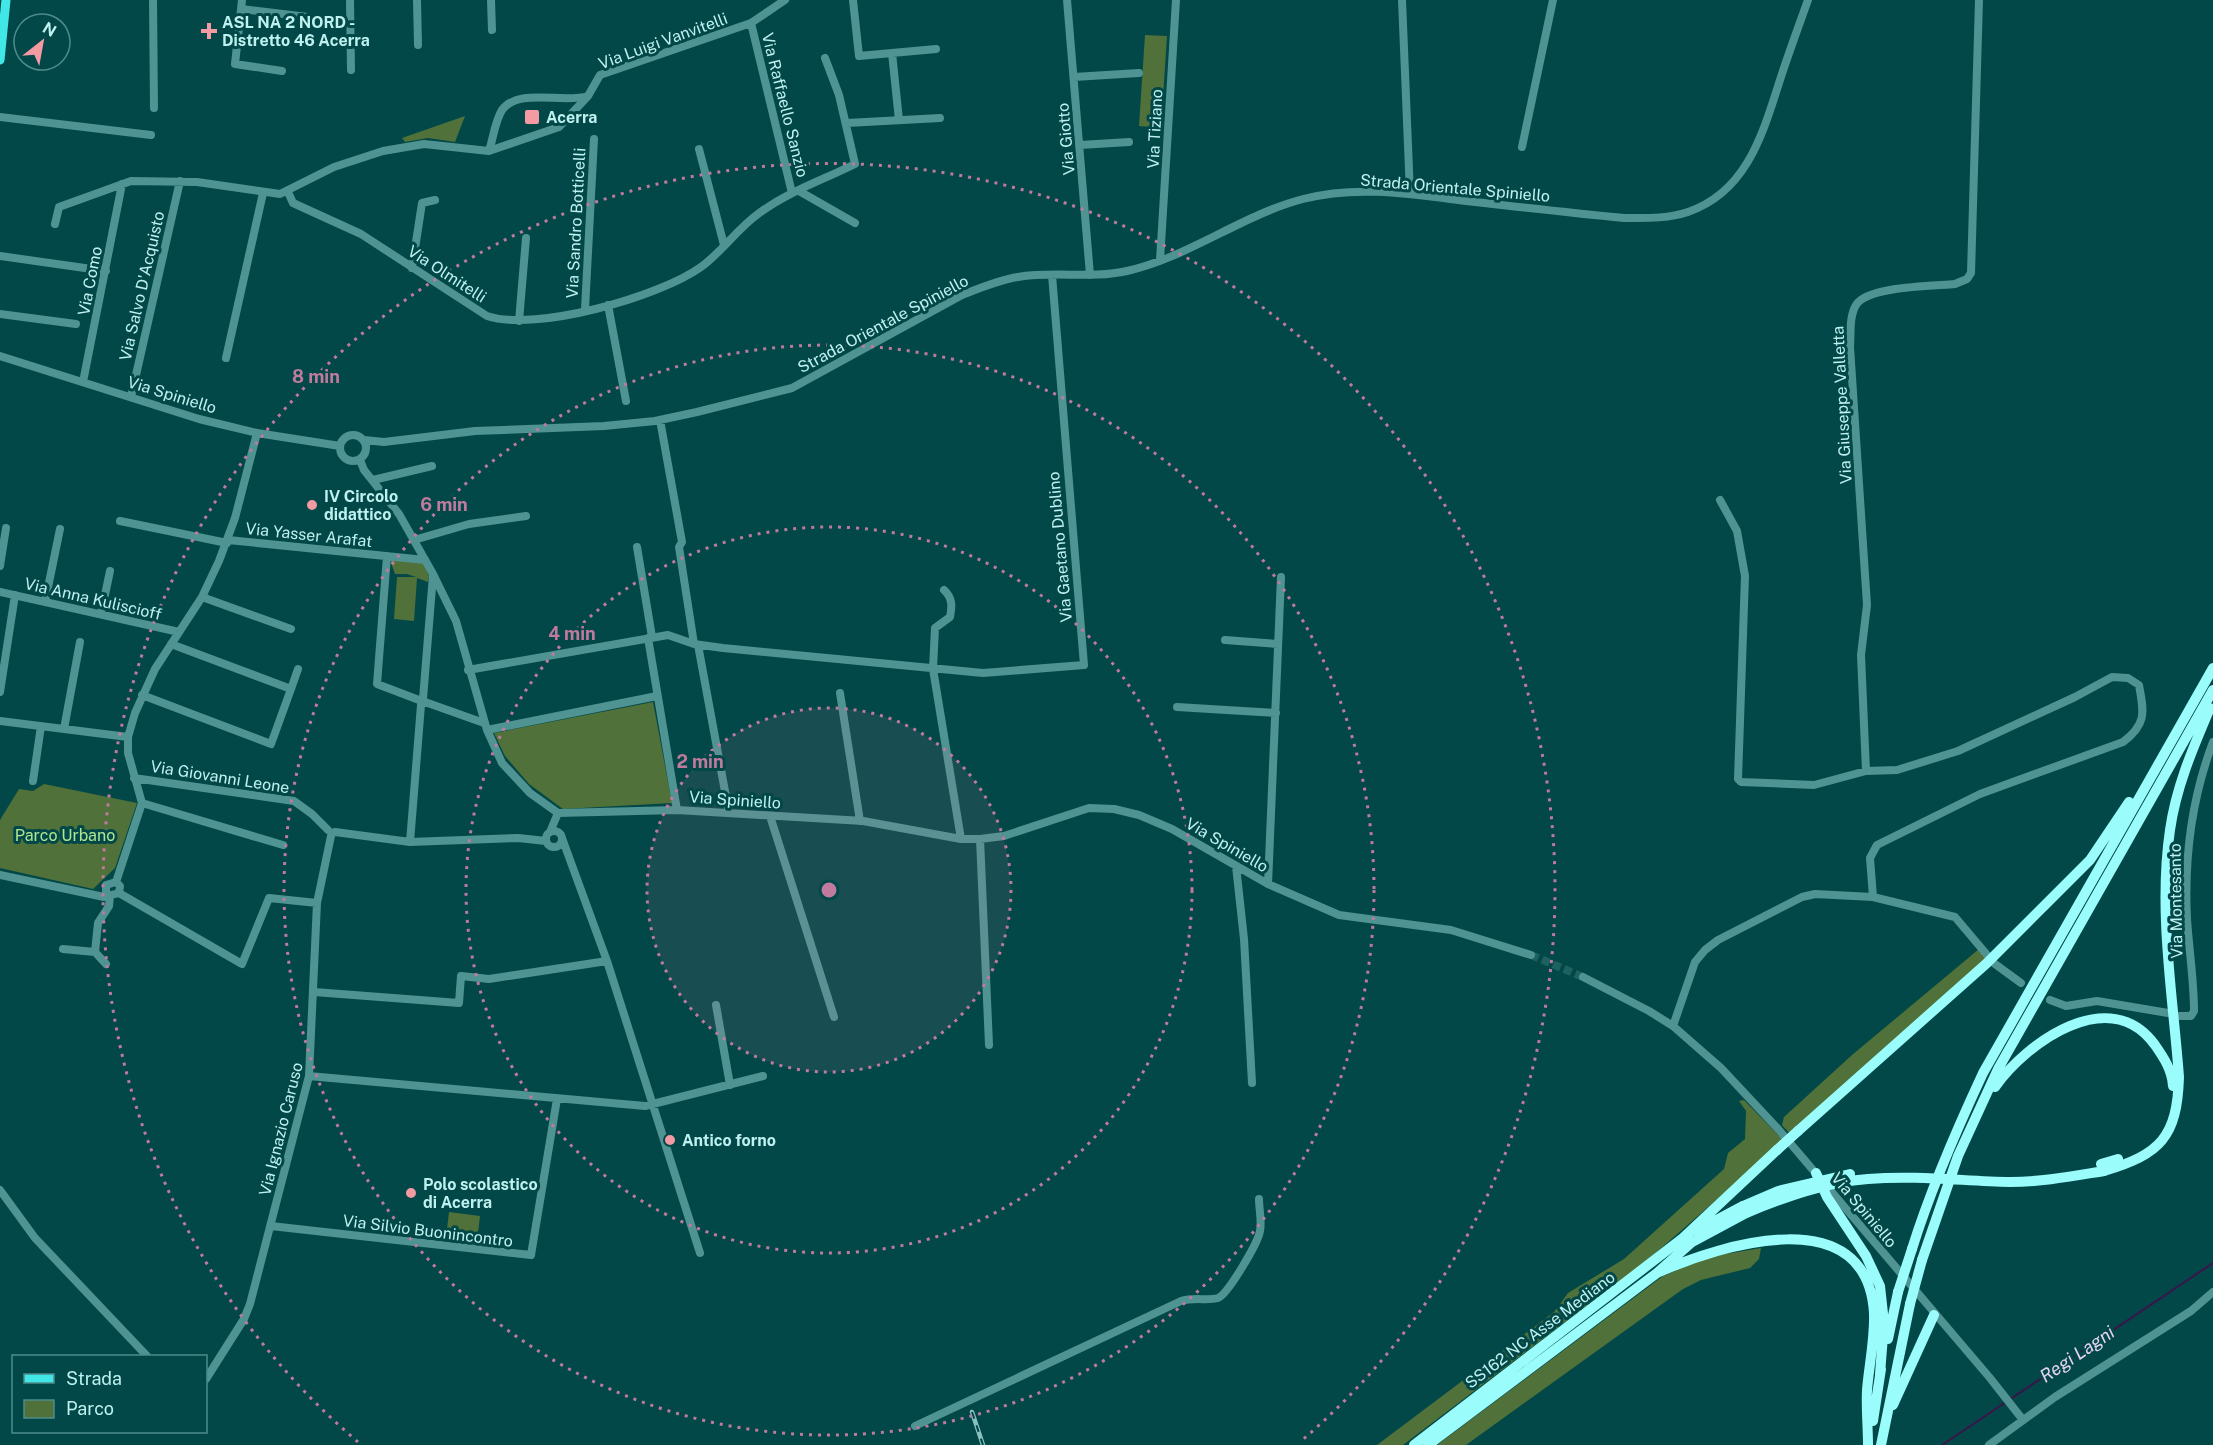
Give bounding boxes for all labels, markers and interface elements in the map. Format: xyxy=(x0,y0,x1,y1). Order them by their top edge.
street label: Via Luigi Vanvitelli xyxy=(596,9,730,73)
north arrow xyxy=(12,12,72,72)
place label: ASL NA 2 NORD - Distretto 46 Acerra xyxy=(222,13,370,50)
text: N xyxy=(39,18,60,41)
marker: ASL NA 2 NORD - Distretto 46 Acerra xyxy=(200,22,218,40)
street label: Via Raffaello Sanzio xyxy=(758,31,812,179)
street label: Via Tiziano xyxy=(1143,89,1167,169)
street label: Via Giotto xyxy=(1053,102,1079,176)
marker: Acerra xyxy=(523,108,541,126)
place label: Acerra xyxy=(546,108,597,127)
street label: Via Sandro Botticelli xyxy=(563,147,589,299)
street label: Strada Orientale Spiniello xyxy=(1359,170,1551,206)
street label: Via Salvo D'Acquisto xyxy=(116,209,168,363)
street label: Via Olmitelli xyxy=(404,242,490,306)
street label: Via Como xyxy=(74,245,106,317)
street label: Strada Orientale Spiniello xyxy=(794,271,972,377)
street label: Via Giuseppe Valletta xyxy=(1828,325,1856,485)
text: 8 min xyxy=(292,366,340,387)
street label: Via Spiniello xyxy=(125,372,219,418)
street label: Via Gaetano Dublino xyxy=(1044,471,1076,623)
place label: IV Circolo didattico xyxy=(324,487,398,524)
text: 6 min xyxy=(420,494,468,515)
marker: IV Circolo didattico xyxy=(305,498,319,512)
street label: Via Yasser Arafat xyxy=(245,519,373,551)
street label: Via Anna Kuliscioff xyxy=(23,574,163,624)
text: 4 min xyxy=(548,623,596,644)
text: 2 min xyxy=(676,751,724,772)
street label: Via Giovanni Leone xyxy=(149,757,291,797)
street label: Via Spiniello xyxy=(688,787,782,813)
street label: Via Spiniello xyxy=(1182,814,1272,876)
park label: Parco Urbano xyxy=(15,826,115,845)
street label: Via Montesanto xyxy=(2165,843,2187,959)
centre of rings xyxy=(819,880,839,900)
street label: Via Ignazio Caruso xyxy=(255,1060,307,1198)
place label: Antico forno xyxy=(682,1131,776,1150)
marker: Antico forno xyxy=(663,1133,677,1147)
street label: Via Spiniello xyxy=(1827,1169,1901,1251)
place label: Polo scolastico di Acerra xyxy=(423,1175,538,1212)
marker: Polo scolastico di Acerra xyxy=(404,1186,418,1200)
street label: Via Silvio Buonincontro xyxy=(342,1211,514,1251)
street label: SS162 NC Asse Mediano xyxy=(1461,1268,1619,1392)
water label: Regi Lagni xyxy=(2036,1321,2119,1387)
legend xyxy=(12,1355,207,1433)
text: Strada xyxy=(66,1368,122,1389)
text: Parco xyxy=(66,1398,114,1419)

